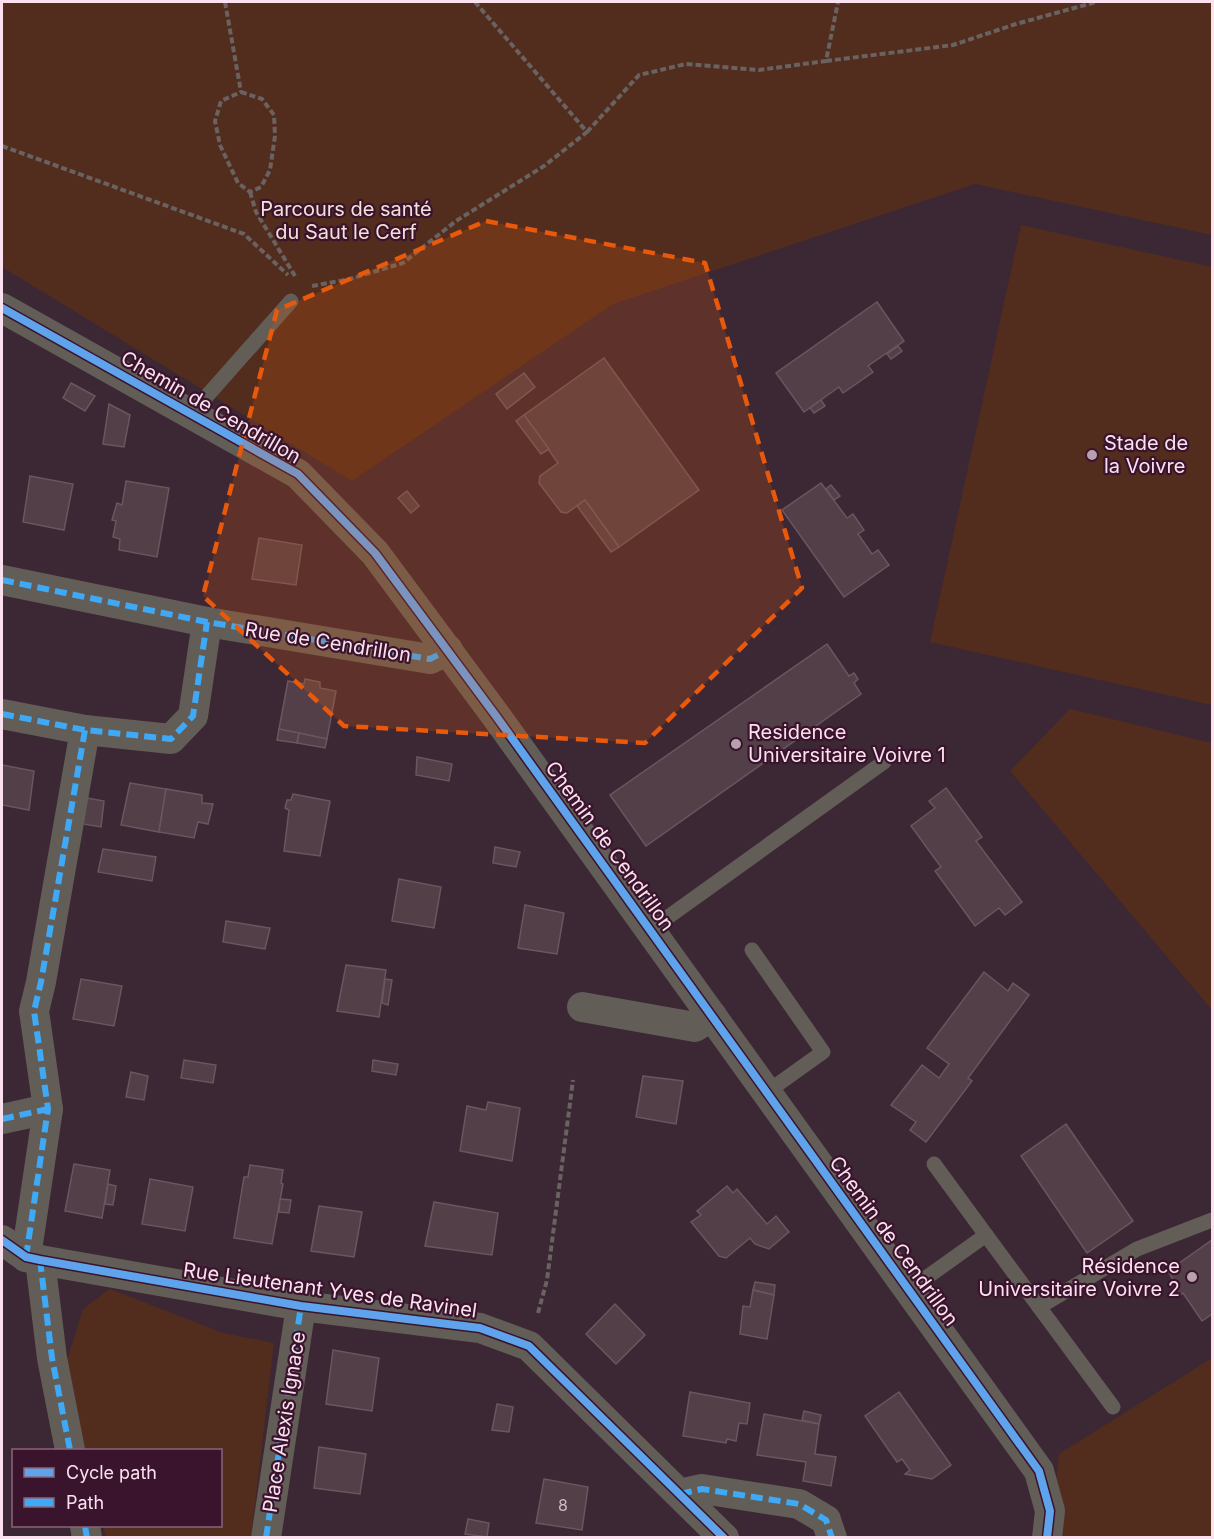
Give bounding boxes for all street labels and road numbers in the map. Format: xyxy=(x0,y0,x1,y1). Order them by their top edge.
street label: Chemin de Cendrillon xyxy=(117,346,305,468)
street label: Rue de Cendrillon xyxy=(243,617,413,667)
street label: Chemin de Cendrillon xyxy=(540,756,680,936)
street label: Chemin de Cendrillon xyxy=(824,1151,964,1331)
street label: Rue Lieutenant Yves de Ravinel xyxy=(181,1257,479,1323)
street label: Place Alexis Ignace xyxy=(258,1330,310,1514)

